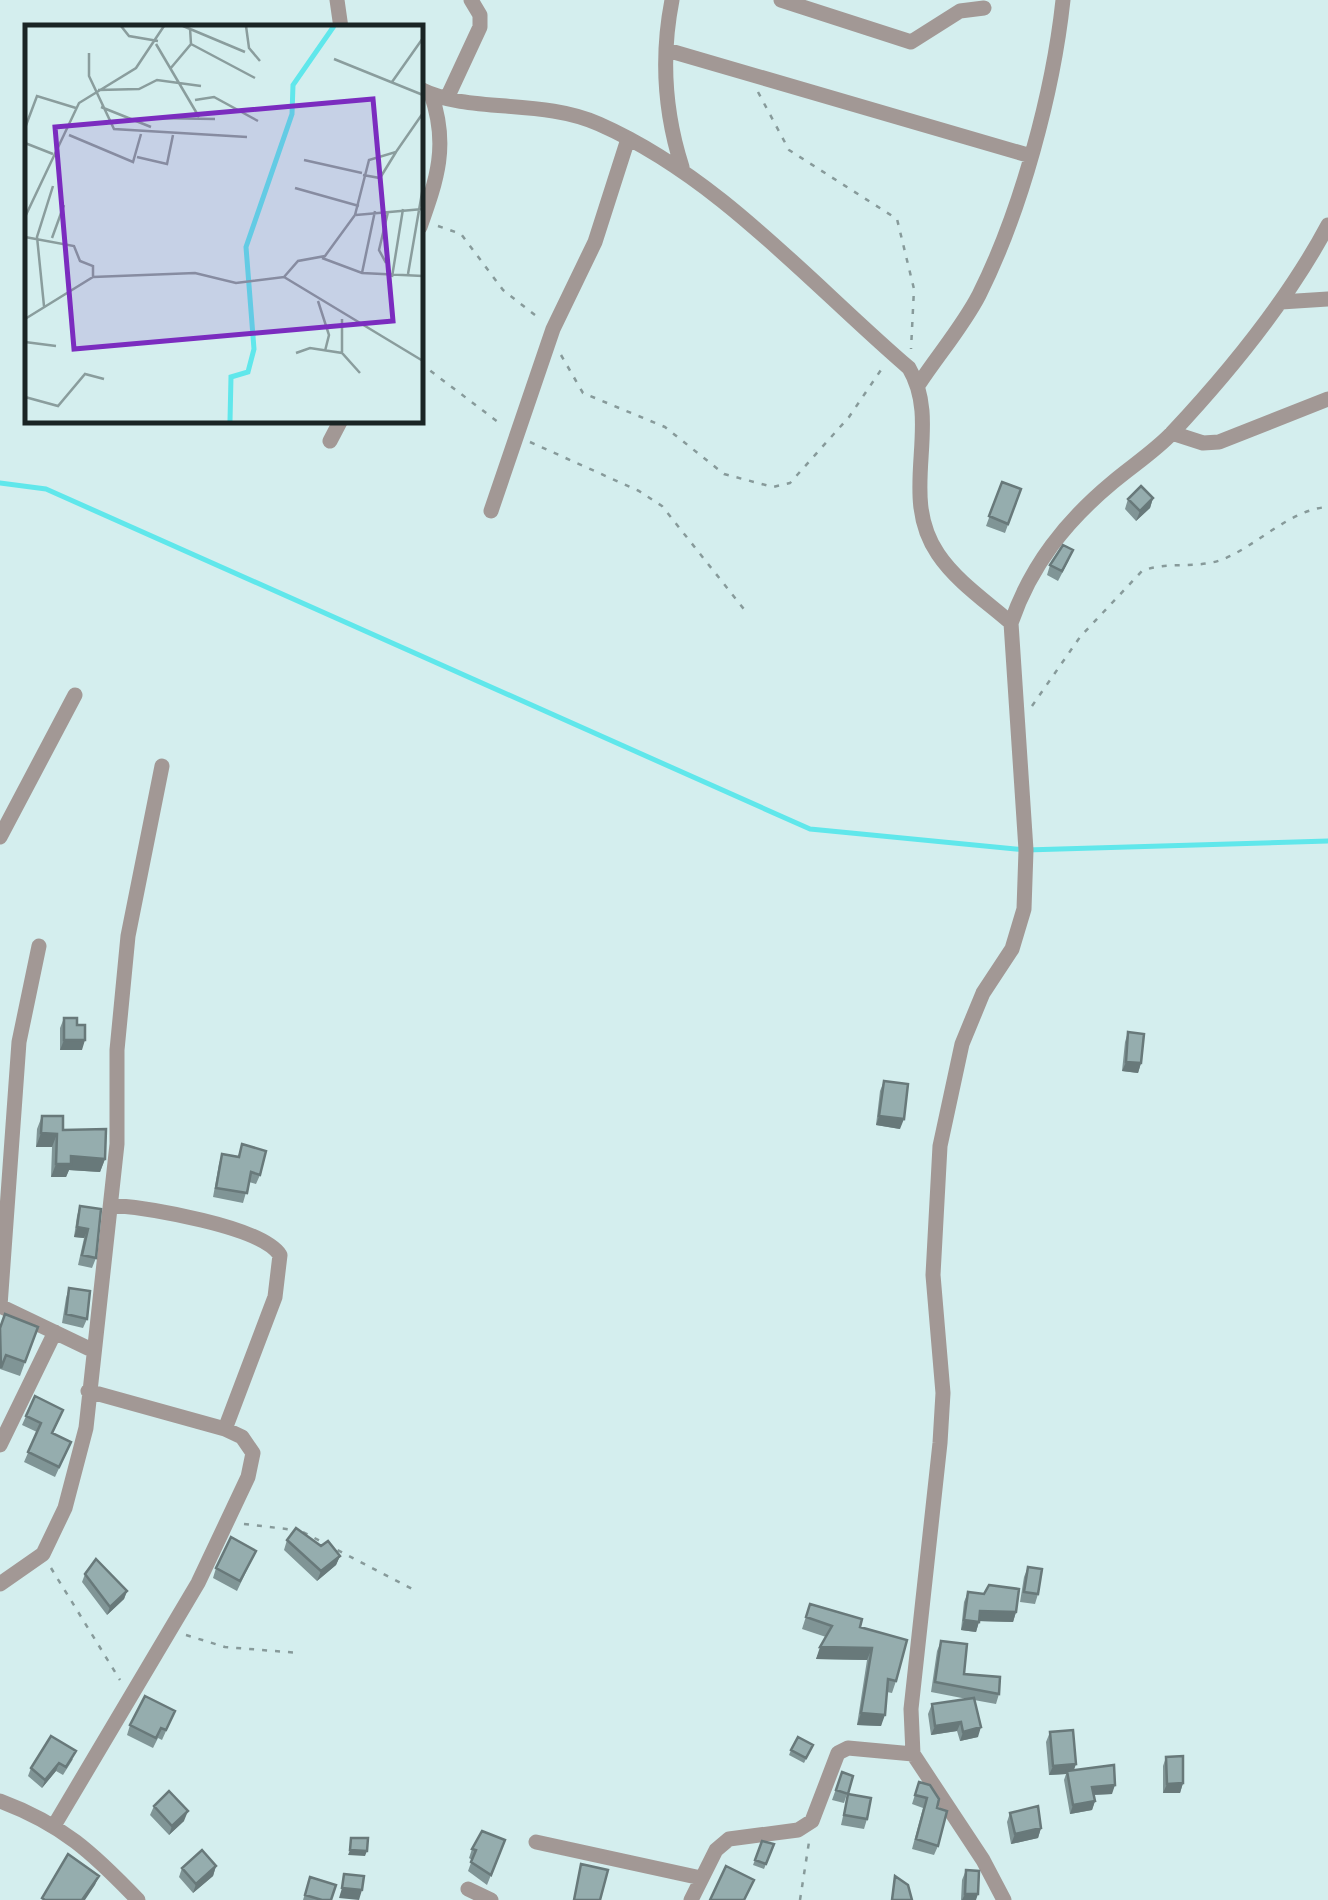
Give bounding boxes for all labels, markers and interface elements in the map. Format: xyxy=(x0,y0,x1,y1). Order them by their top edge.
inset map xyxy=(25,25,422,422)

